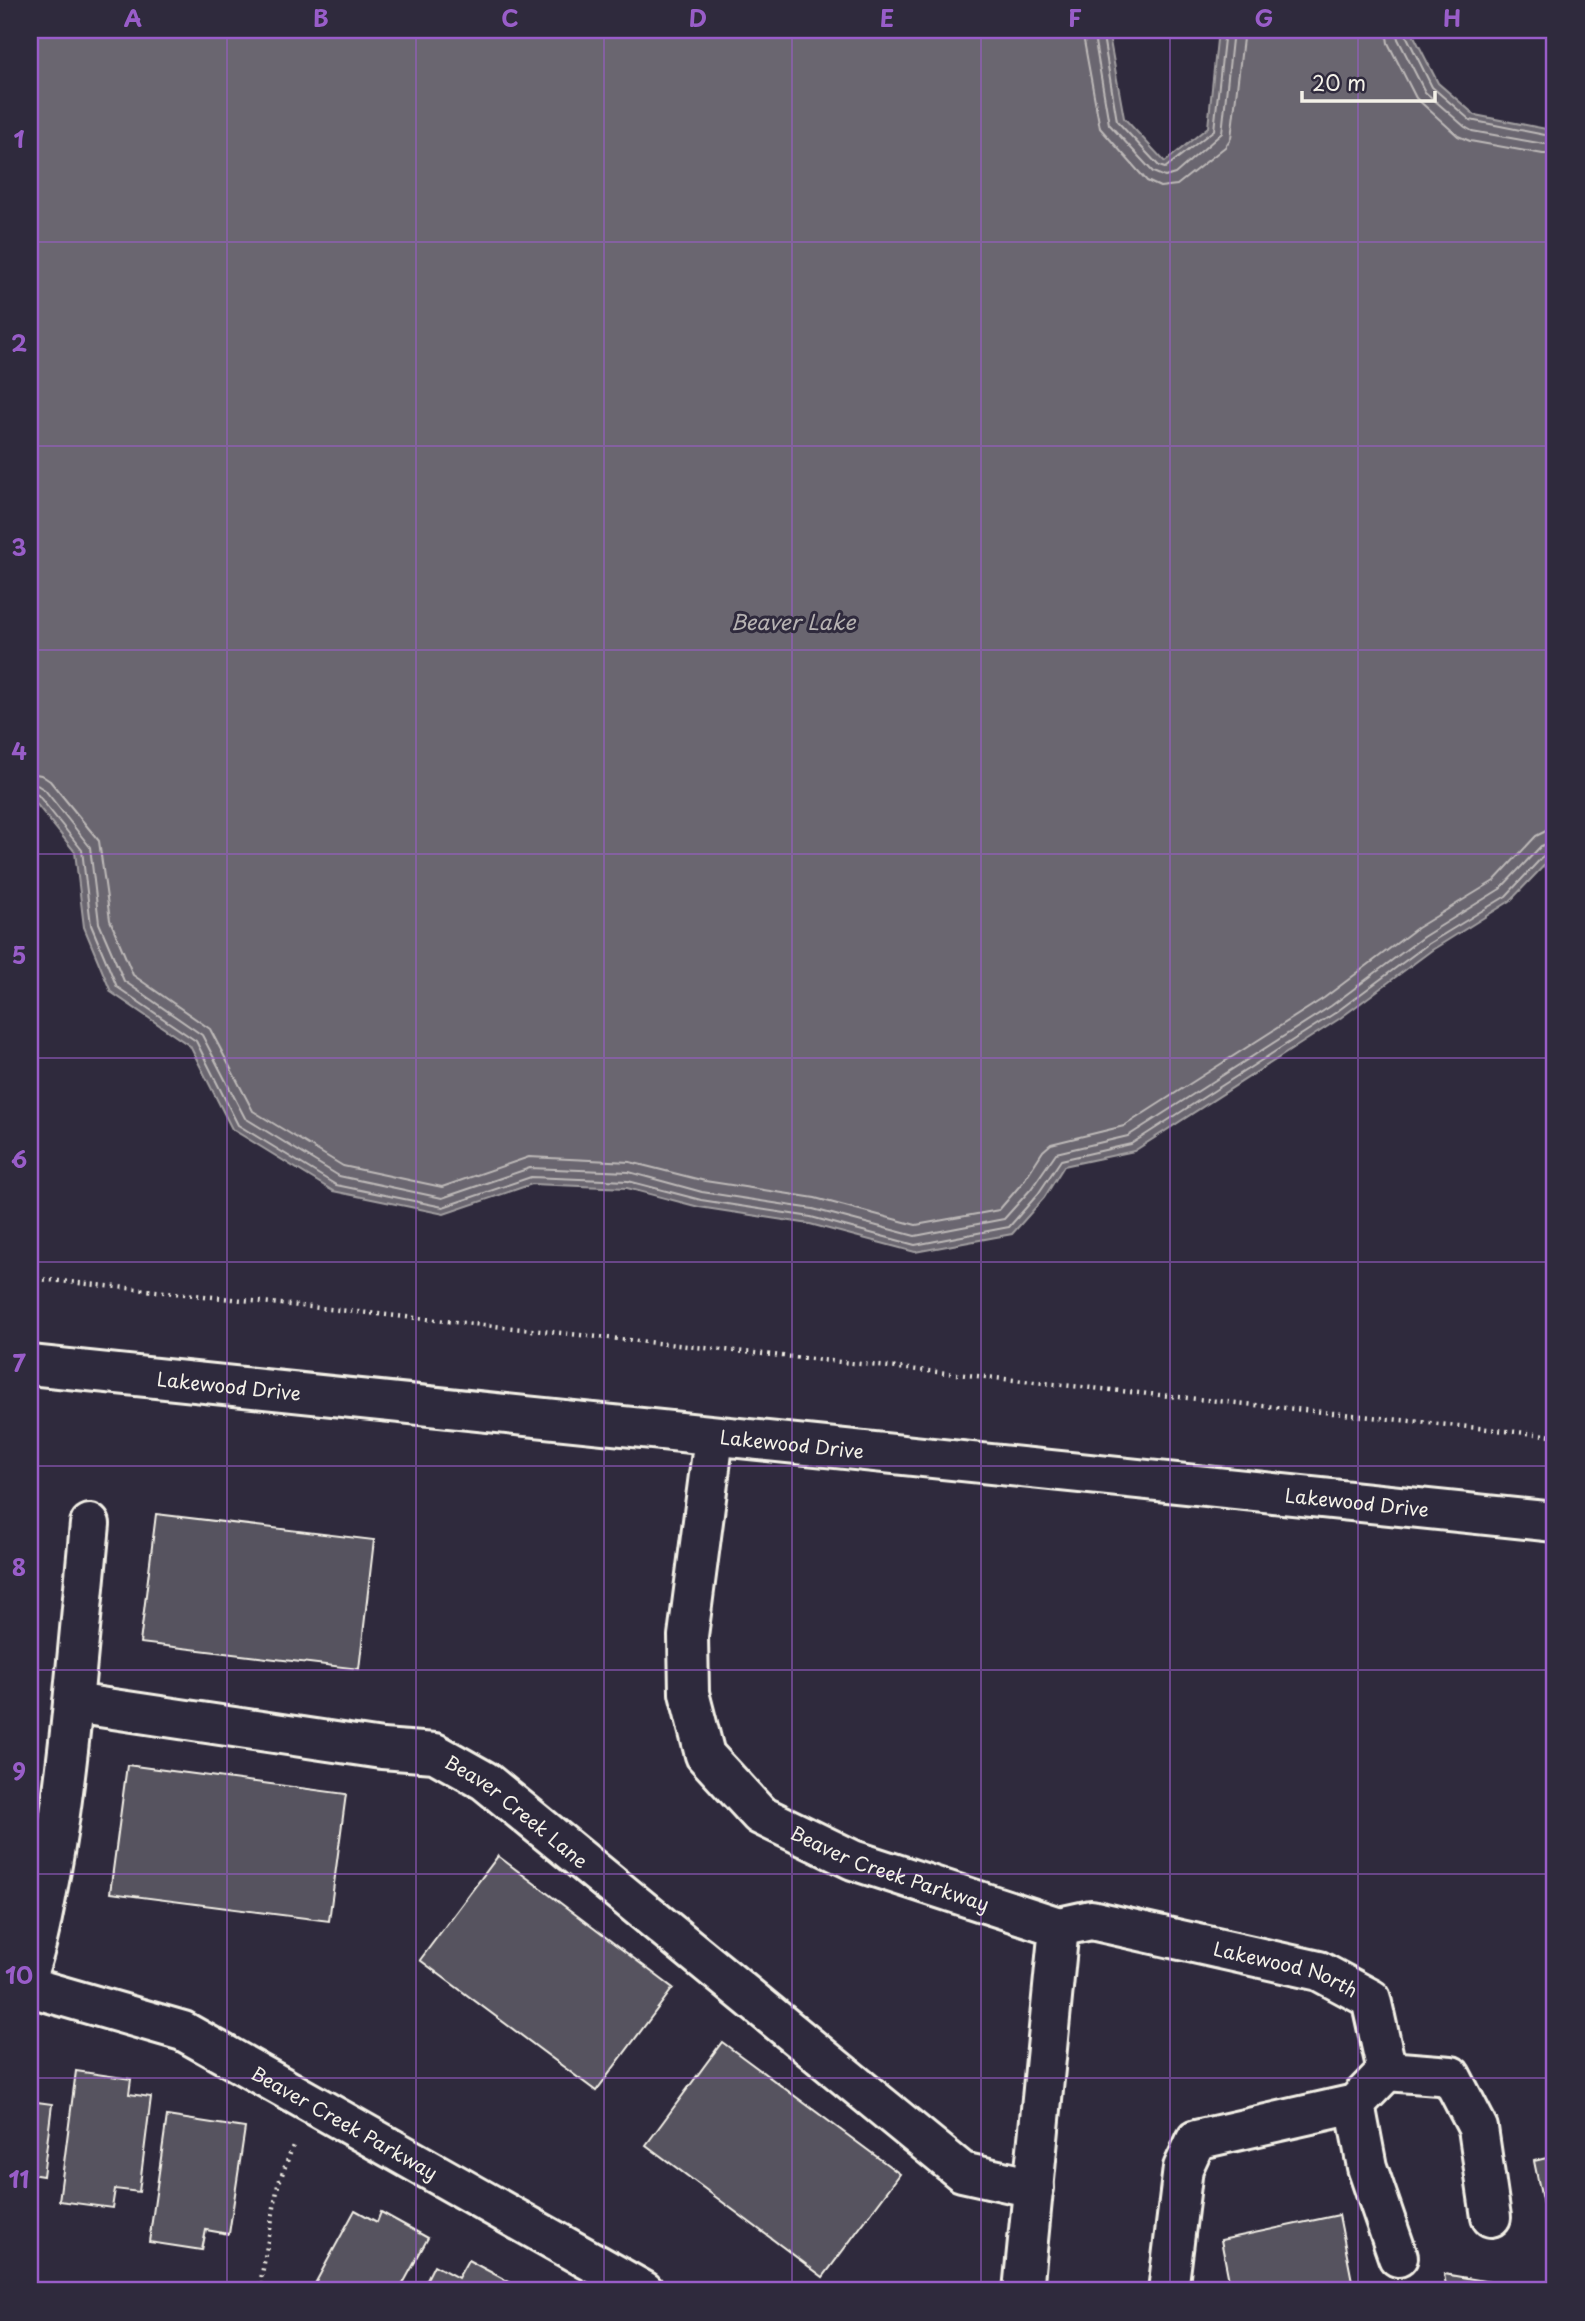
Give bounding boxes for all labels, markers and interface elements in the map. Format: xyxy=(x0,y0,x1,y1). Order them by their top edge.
text: A xyxy=(124,0,142,35)
text: B xyxy=(313,0,329,35)
text: C xyxy=(501,0,519,35)
text: D xyxy=(689,0,707,35)
text: E xyxy=(880,0,894,35)
text: F xyxy=(1068,0,1082,35)
text: G xyxy=(1255,0,1273,35)
text: H xyxy=(1443,0,1461,35)
scale bar xyxy=(1302,60,1434,104)
text: 20 m xyxy=(1312,66,1366,98)
text: 1 xyxy=(14,121,25,156)
text: 2 xyxy=(11,325,27,360)
text: 3 xyxy=(11,529,27,564)
water label: Beaver Lake xyxy=(731,605,857,637)
text: 4 xyxy=(11,733,27,768)
text: 5 xyxy=(12,937,26,972)
text: 6 xyxy=(11,1141,27,1176)
text: 7 xyxy=(12,1345,26,1380)
street label: Lakewood Drive xyxy=(156,1364,302,1407)
street label: Lakewood Drive xyxy=(719,1422,865,1465)
street label: Lakewood Drive xyxy=(1284,1480,1430,1523)
text: 8 xyxy=(12,1549,26,1584)
street label: Beaver Creek Lane xyxy=(440,1747,595,1874)
text: 9 xyxy=(12,1753,26,1788)
street label: Beaver Creek Parkway xyxy=(786,1818,993,1917)
street label: Lakewood North xyxy=(1211,1934,1363,2004)
text: 10 xyxy=(5,1957,33,1992)
street label: Beaver Creek Parkway xyxy=(246,2058,443,2186)
text: 11 xyxy=(9,2161,30,2196)

